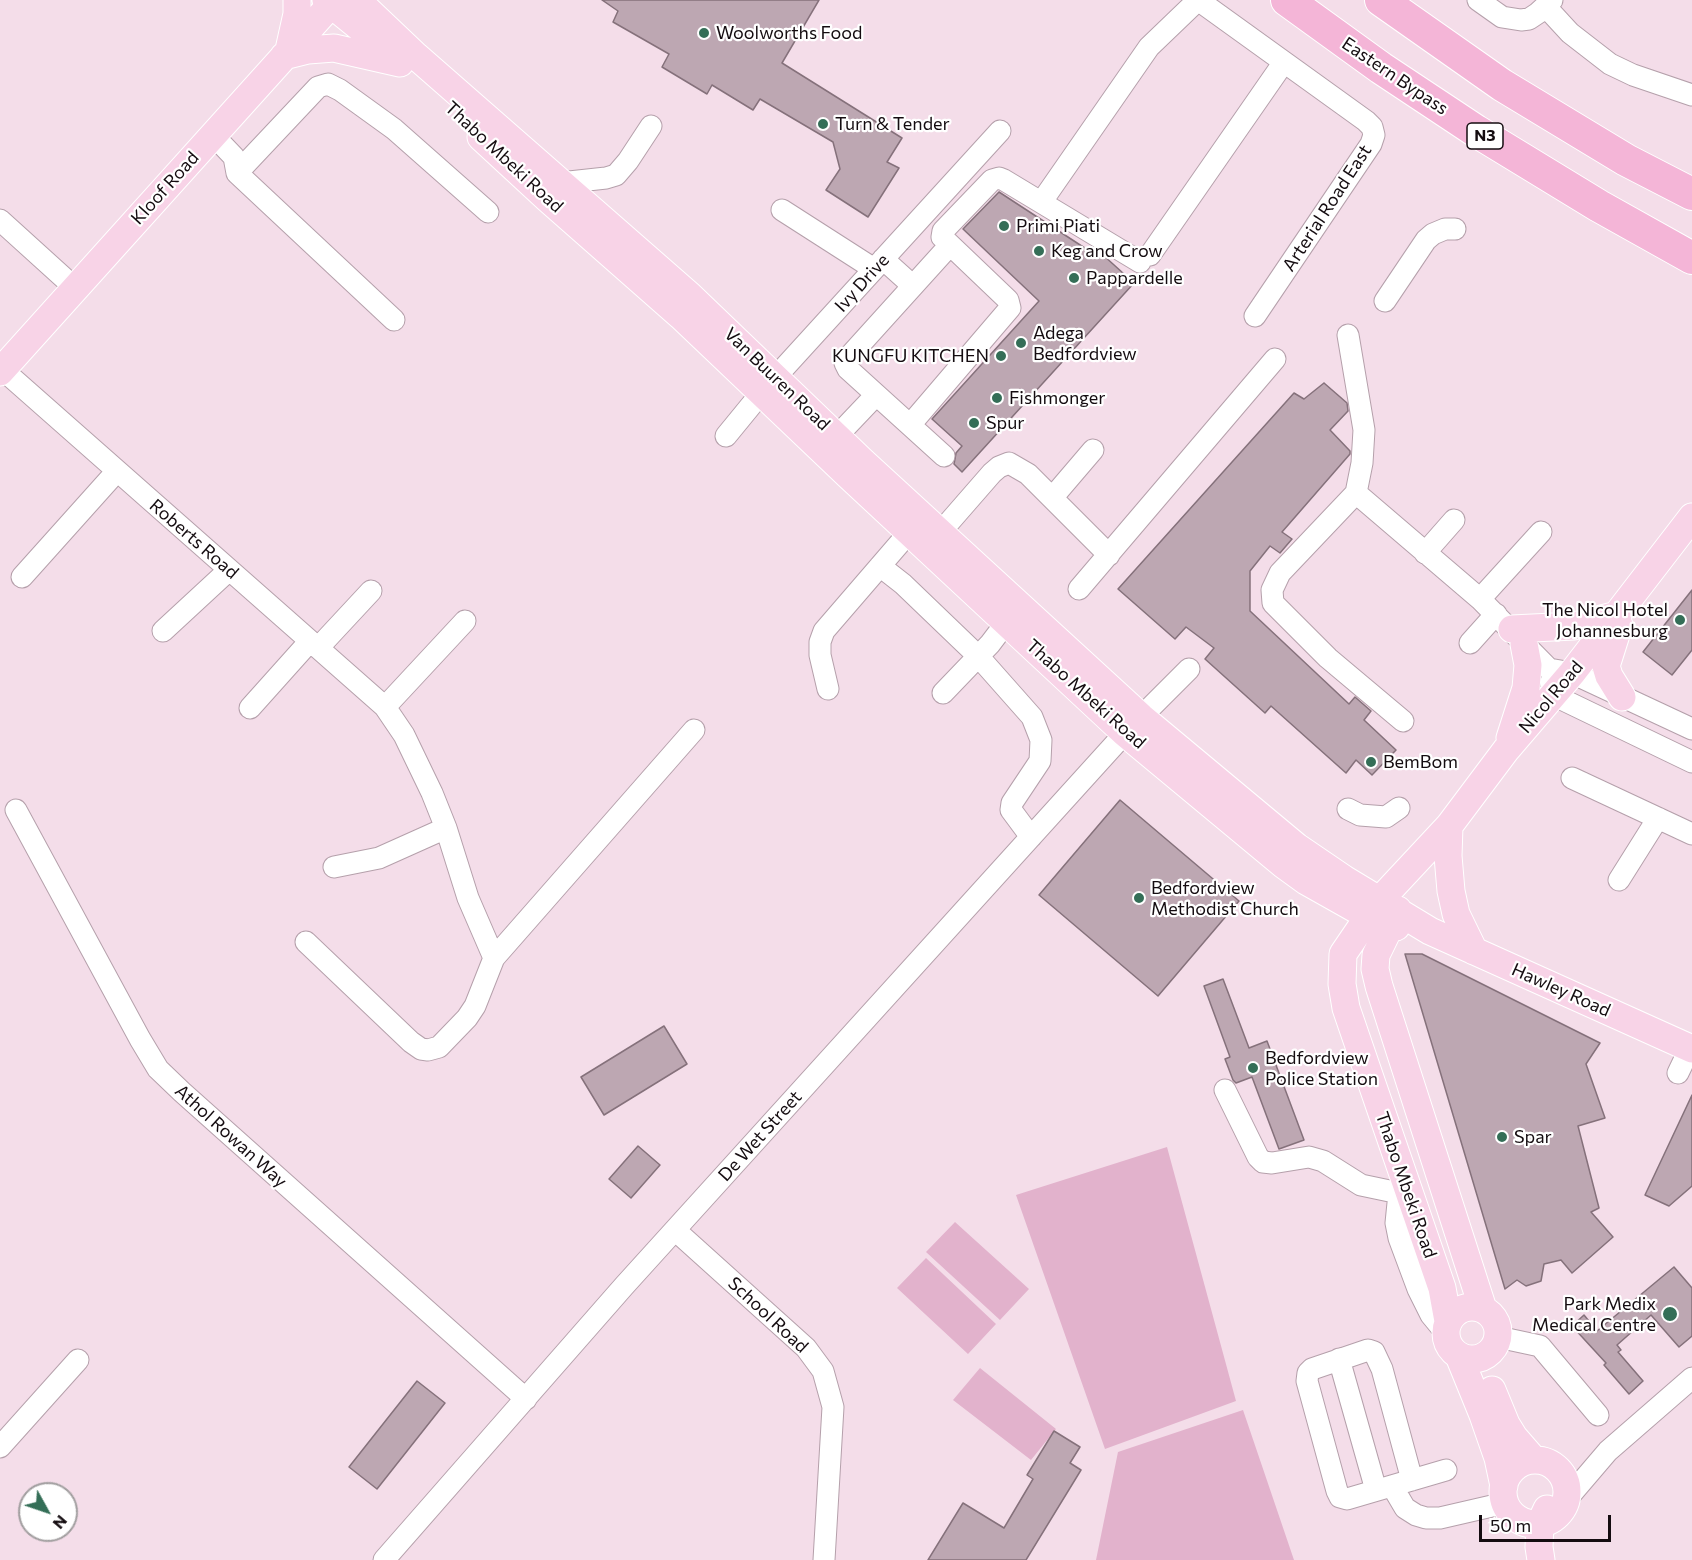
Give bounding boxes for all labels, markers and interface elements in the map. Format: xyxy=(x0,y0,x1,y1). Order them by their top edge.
place label: Woolworths Food xyxy=(716,22,862,44)
marker: Woolworths Food xyxy=(697,26,711,40)
street label: Eastern Bypass xyxy=(1338,33,1452,119)
street label: Thabo Mbeki Road xyxy=(441,97,567,217)
place label: Turn & Tender xyxy=(835,113,950,135)
marker: Turn & Tender xyxy=(816,117,830,131)
road number: N3 xyxy=(1467,123,1503,149)
street label: Arterial Road East xyxy=(1278,141,1376,275)
street label: Kloof Road xyxy=(127,147,203,229)
place label: Primi Piati xyxy=(1016,215,1100,237)
marker: Primi Piati xyxy=(997,219,1011,233)
place label: Keg and Crow xyxy=(1051,240,1163,262)
marker: Keg and Crow xyxy=(1032,244,1046,258)
street label: Ivy Drive xyxy=(830,250,894,316)
place label: Pappardelle xyxy=(1086,267,1183,289)
marker: Pappardelle xyxy=(1067,271,1081,285)
place label: Adega Bedfordview xyxy=(1033,322,1137,364)
street label: Van Buuren Road xyxy=(720,323,834,435)
marker: Adega Bedfordview xyxy=(1014,336,1028,350)
place label: KUNGFU KITCHEN xyxy=(832,345,989,367)
marker: KUNGFU KITCHEN xyxy=(994,349,1008,363)
place label: Fishmonger xyxy=(1009,387,1105,409)
marker: Fishmonger xyxy=(990,391,1004,405)
place label: Spur xyxy=(986,412,1024,434)
marker: Spur xyxy=(967,416,981,430)
street label: Roberts Road xyxy=(145,495,243,583)
place label: The Nicol Hotel Johannesburg xyxy=(1542,599,1668,642)
marker: The Nicol Hotel Johannesburg xyxy=(1673,613,1687,627)
street label: Thabo Mbeki Road xyxy=(1022,635,1150,753)
street label: Nicol Road xyxy=(1514,656,1588,738)
place label: BemBom xyxy=(1383,751,1458,773)
marker: BemBom xyxy=(1364,755,1378,769)
place label: Bedfordview Methodist Church xyxy=(1151,877,1299,920)
marker: Bedfordview Methodist Church xyxy=(1132,891,1146,905)
street label: Hawley Road xyxy=(1508,959,1614,1021)
place label: Bedfordview Police Station xyxy=(1265,1047,1378,1090)
marker: Bedfordview Police Station xyxy=(1246,1061,1260,1075)
street label: Athol Rowan Way xyxy=(170,1080,292,1192)
street label: De Wet Street xyxy=(714,1086,806,1186)
street label: Thabo Mbeki Road xyxy=(1371,1109,1441,1261)
place label: Spar xyxy=(1514,1126,1552,1148)
marker: Spar xyxy=(1495,1130,1509,1144)
street label: School Road xyxy=(724,1273,812,1357)
place label: Park Medix Medical Centre xyxy=(1532,1293,1656,1336)
marker: Park Medix Medical Centre xyxy=(1661,1305,1679,1323)
north arrow xyxy=(18,1482,78,1542)
scale bar xyxy=(1482,1503,1614,1541)
text: N xyxy=(50,1512,72,1533)
text: 50 m xyxy=(1490,1514,1531,1536)

